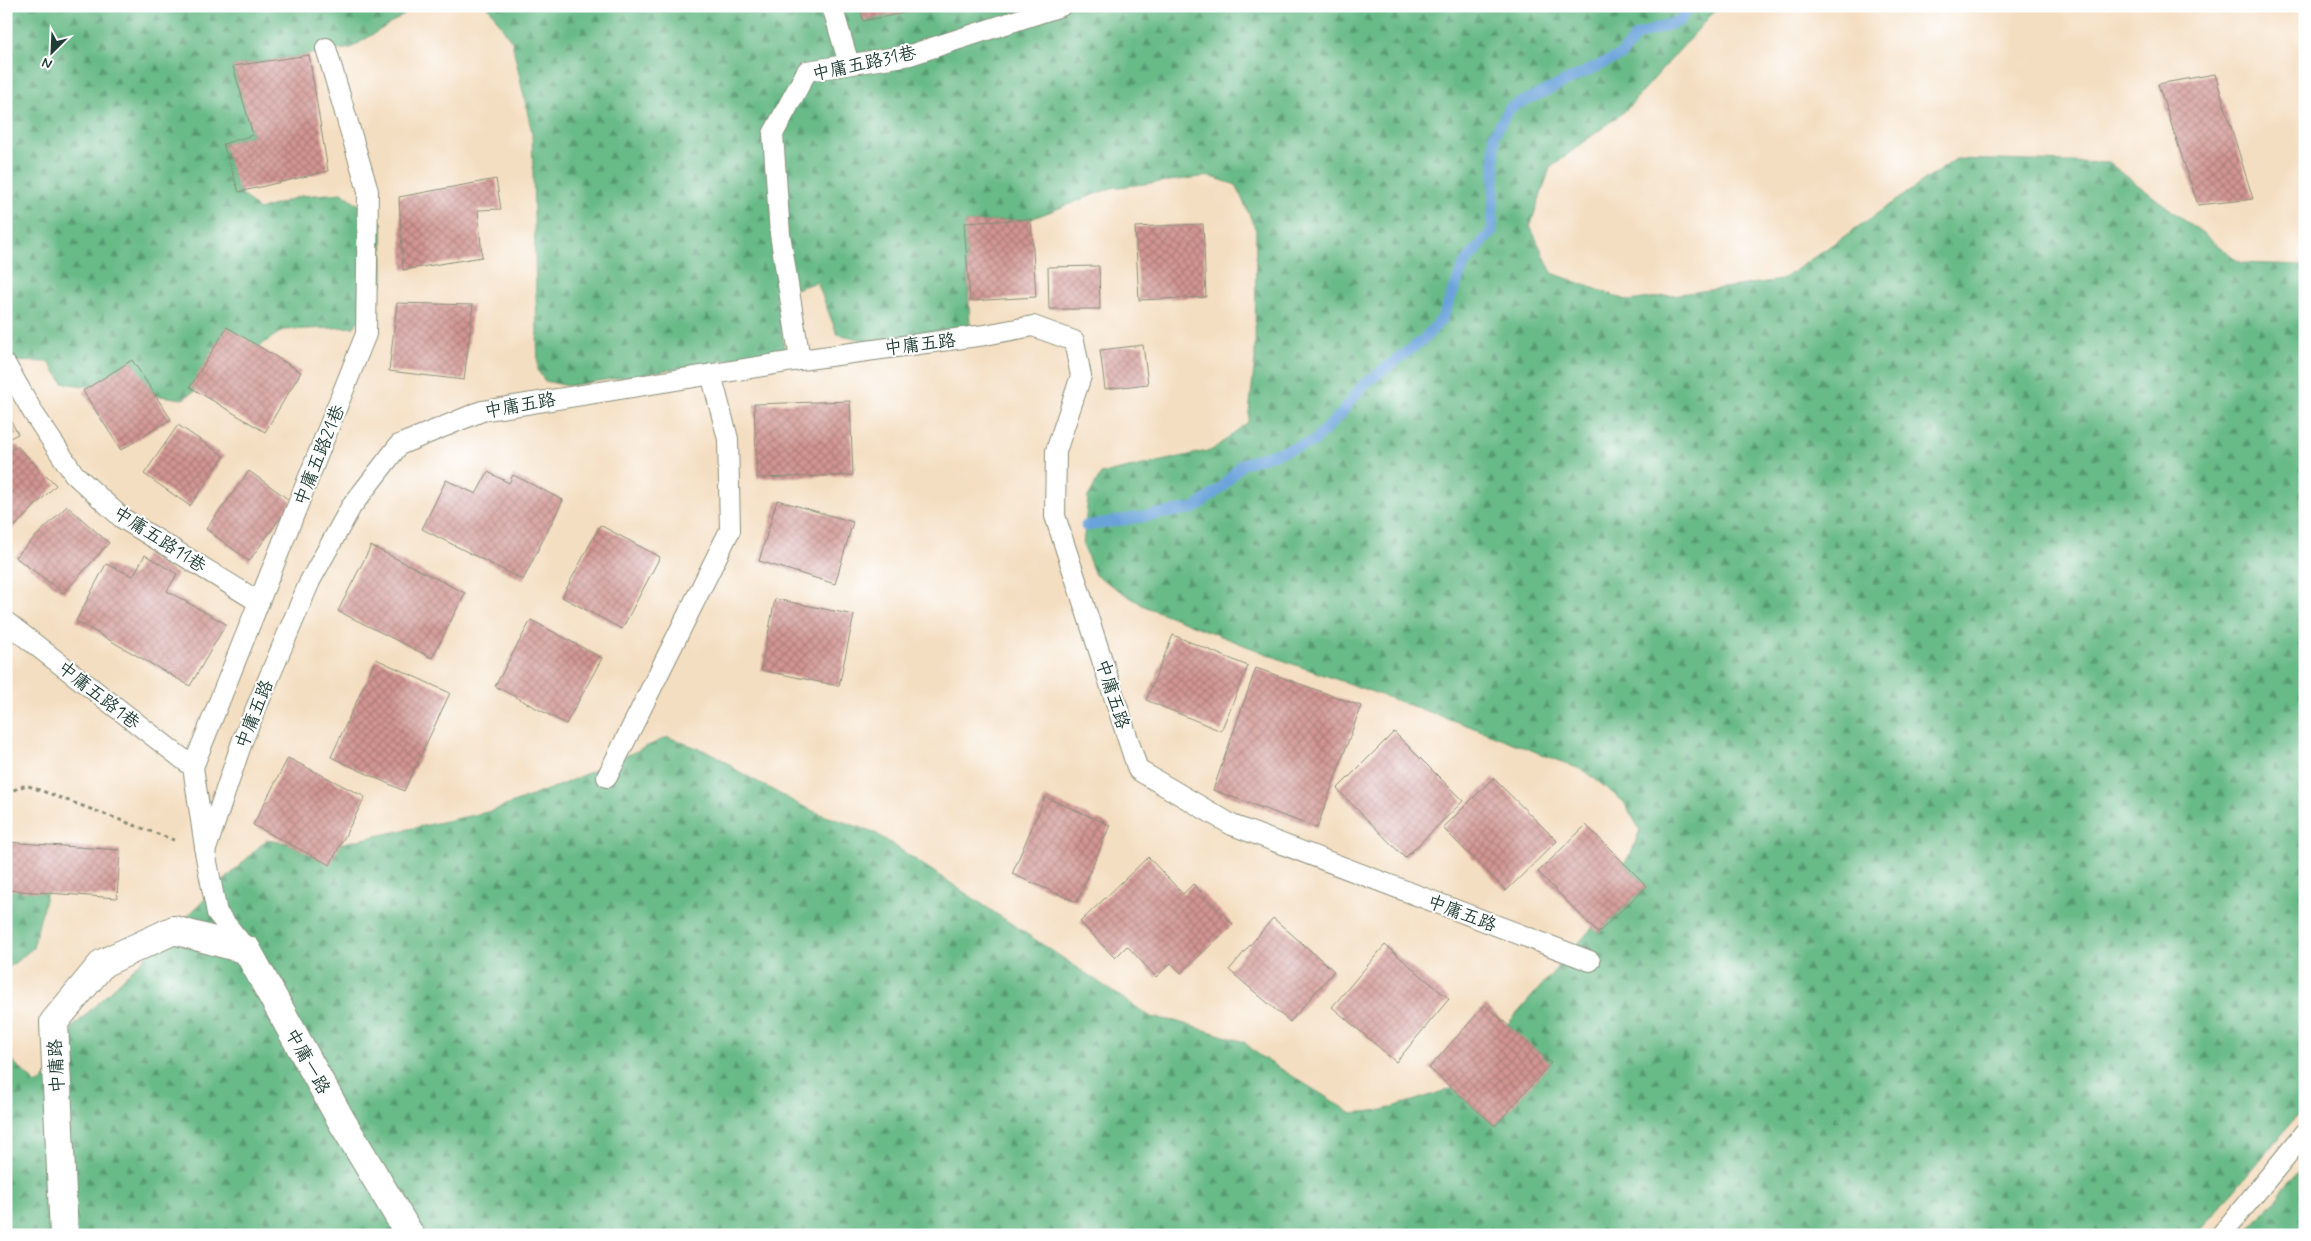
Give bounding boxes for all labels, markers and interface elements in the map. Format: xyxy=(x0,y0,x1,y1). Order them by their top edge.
north arrow xyxy=(28,28,78,78)
street label: 中庸五路31巷 xyxy=(810,41,918,87)
text: N xyxy=(39,53,55,73)
street label: 中庸五路 xyxy=(883,329,957,361)
street label: 中庸五路 xyxy=(483,388,558,424)
street label: 中庸五路21巷 xyxy=(289,401,351,509)
street label: 中庸五路11巷 xyxy=(109,501,210,579)
street label: 中庸五路1巷 xyxy=(52,656,144,735)
street label: 中庸五路 xyxy=(1090,656,1135,732)
street label: 中庸五路 xyxy=(230,677,280,752)
street label: 中庸五路 xyxy=(1424,890,1500,938)
street label: 中庸一路 xyxy=(279,1024,335,1099)
street label: 中庸路 xyxy=(44,1038,70,1094)

